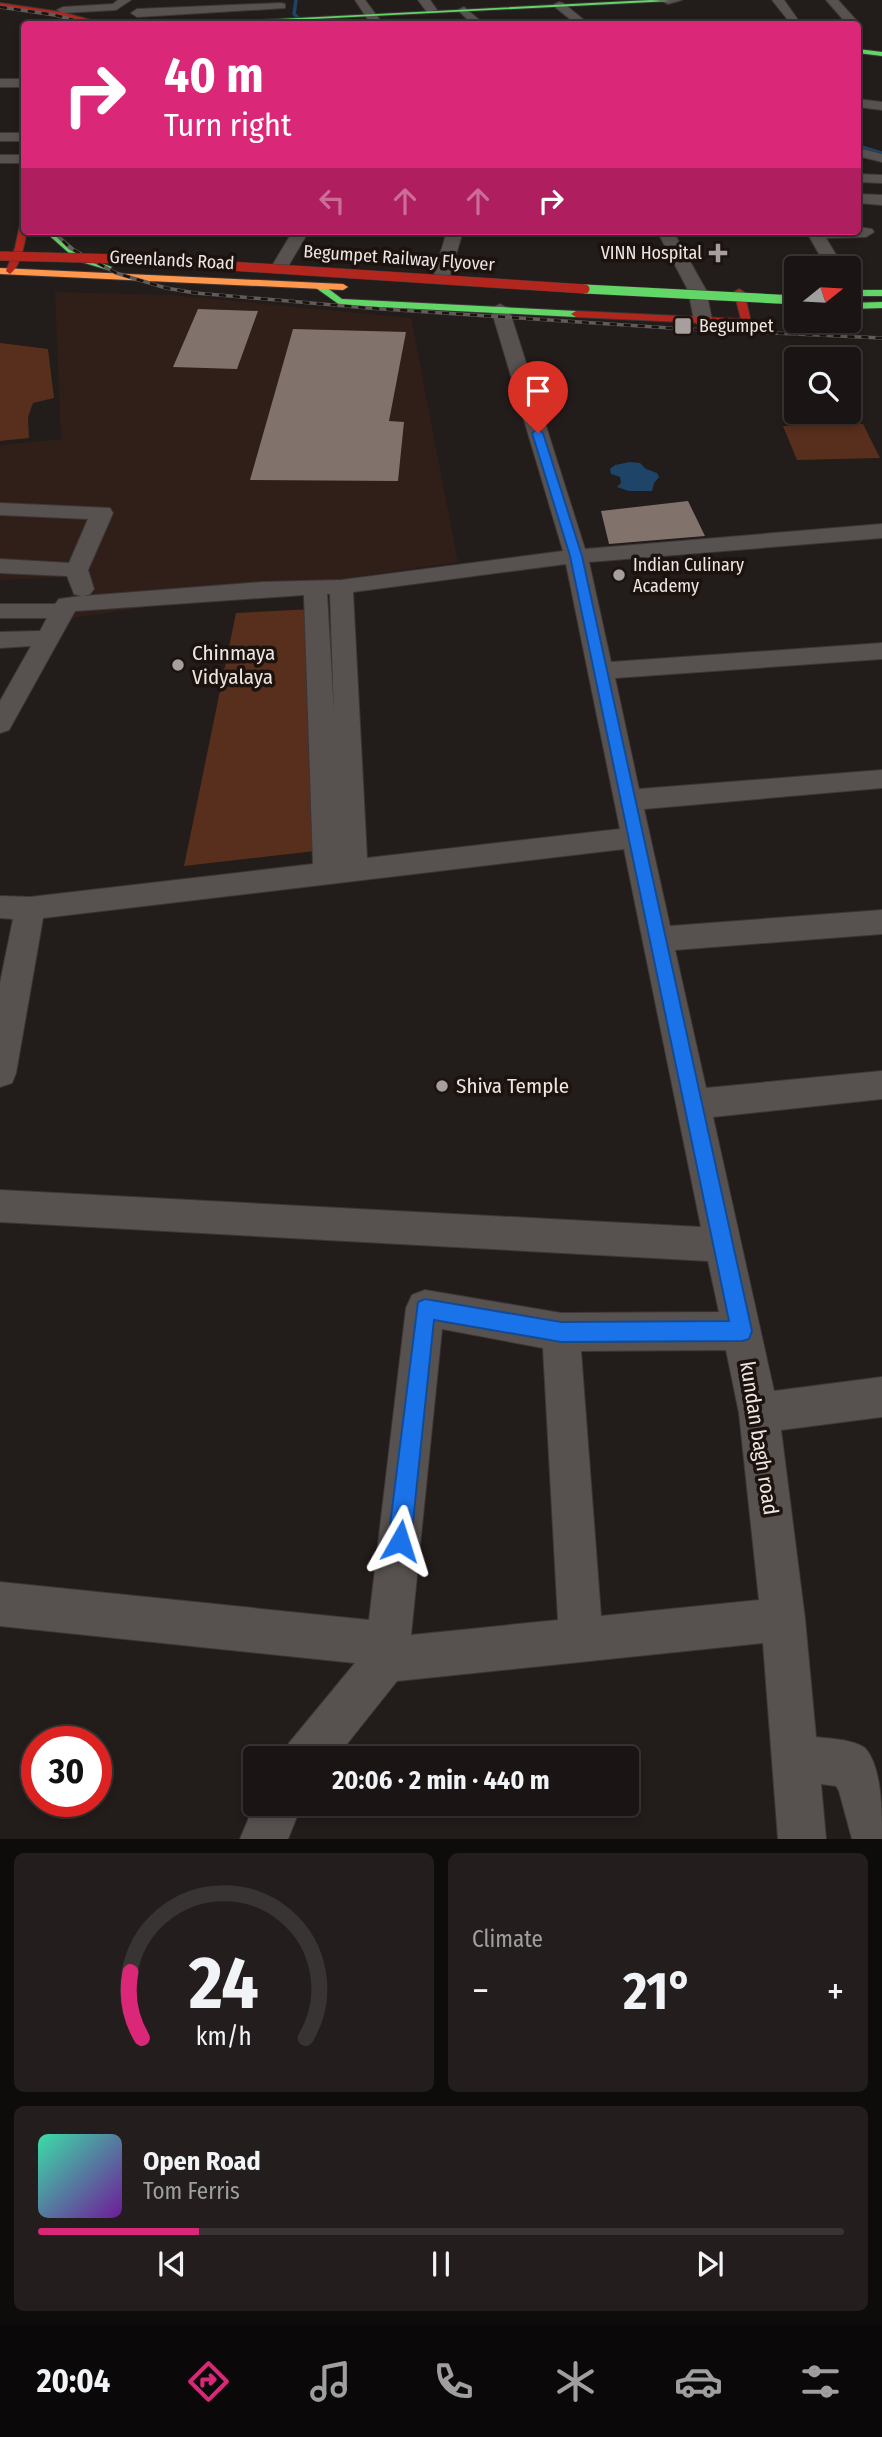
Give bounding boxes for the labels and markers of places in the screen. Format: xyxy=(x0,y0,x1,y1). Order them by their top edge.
place label: VINN Hospital xyxy=(601,242,702,264)
marker: VINN Hospital xyxy=(708,243,728,263)
place label: Begumpet xyxy=(699,315,774,337)
marker: Begumpet xyxy=(673,316,693,336)
pin xyxy=(508,361,568,433)
place label: Indian Culinary Academy xyxy=(633,554,744,597)
marker: Indian Culinary Academy xyxy=(611,567,627,583)
place label: Chinmaya Vidyalaya xyxy=(192,640,275,690)
marker: Chinmaya Vidyalaya xyxy=(170,657,186,673)
place label: Shiva Temple xyxy=(456,1073,569,1099)
marker: Shiva Temple xyxy=(434,1078,450,1094)

